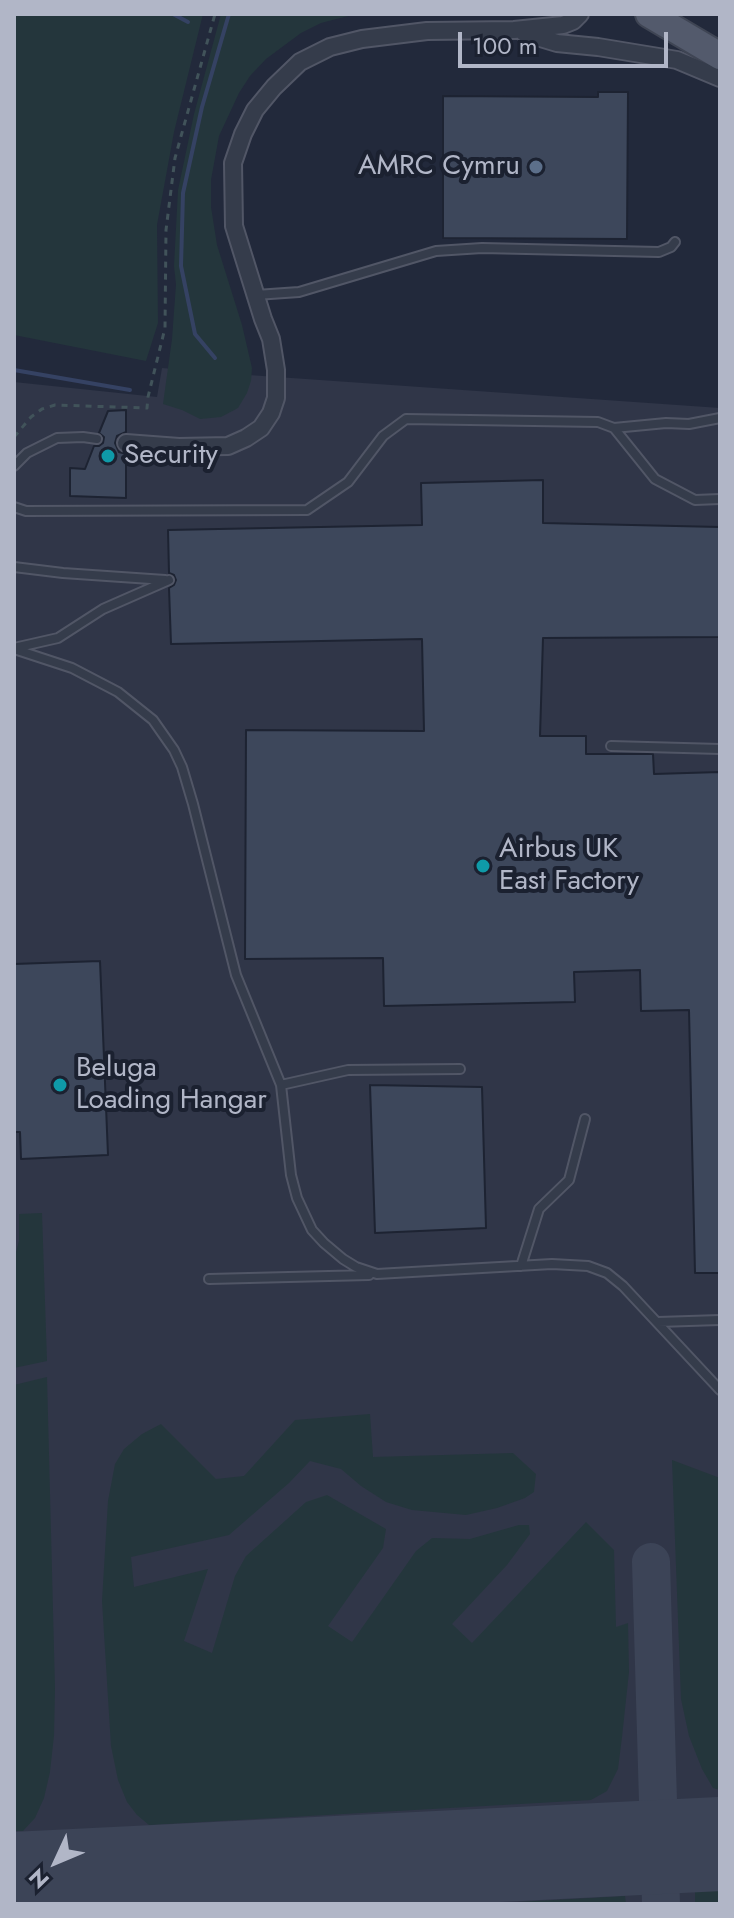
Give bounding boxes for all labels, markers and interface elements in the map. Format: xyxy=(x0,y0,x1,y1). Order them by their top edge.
scale bar xyxy=(462,16,672,66)
text: 100 m xyxy=(472,28,538,63)
place label: AMRC Cymru xyxy=(358,150,520,184)
marker: AMRC Cymru xyxy=(527,158,545,176)
place label: Security xyxy=(124,439,218,473)
marker: Security xyxy=(99,447,117,465)
place label: Airbus UK East Factory xyxy=(499,833,639,899)
marker: Airbus UK East Factory xyxy=(474,857,492,875)
place label: Beluga Loading Hangar xyxy=(76,1052,267,1118)
marker: Beluga Loading Hangar xyxy=(51,1076,69,1094)
north arrow xyxy=(16,1822,96,1902)
text: N xyxy=(21,1861,56,1896)

